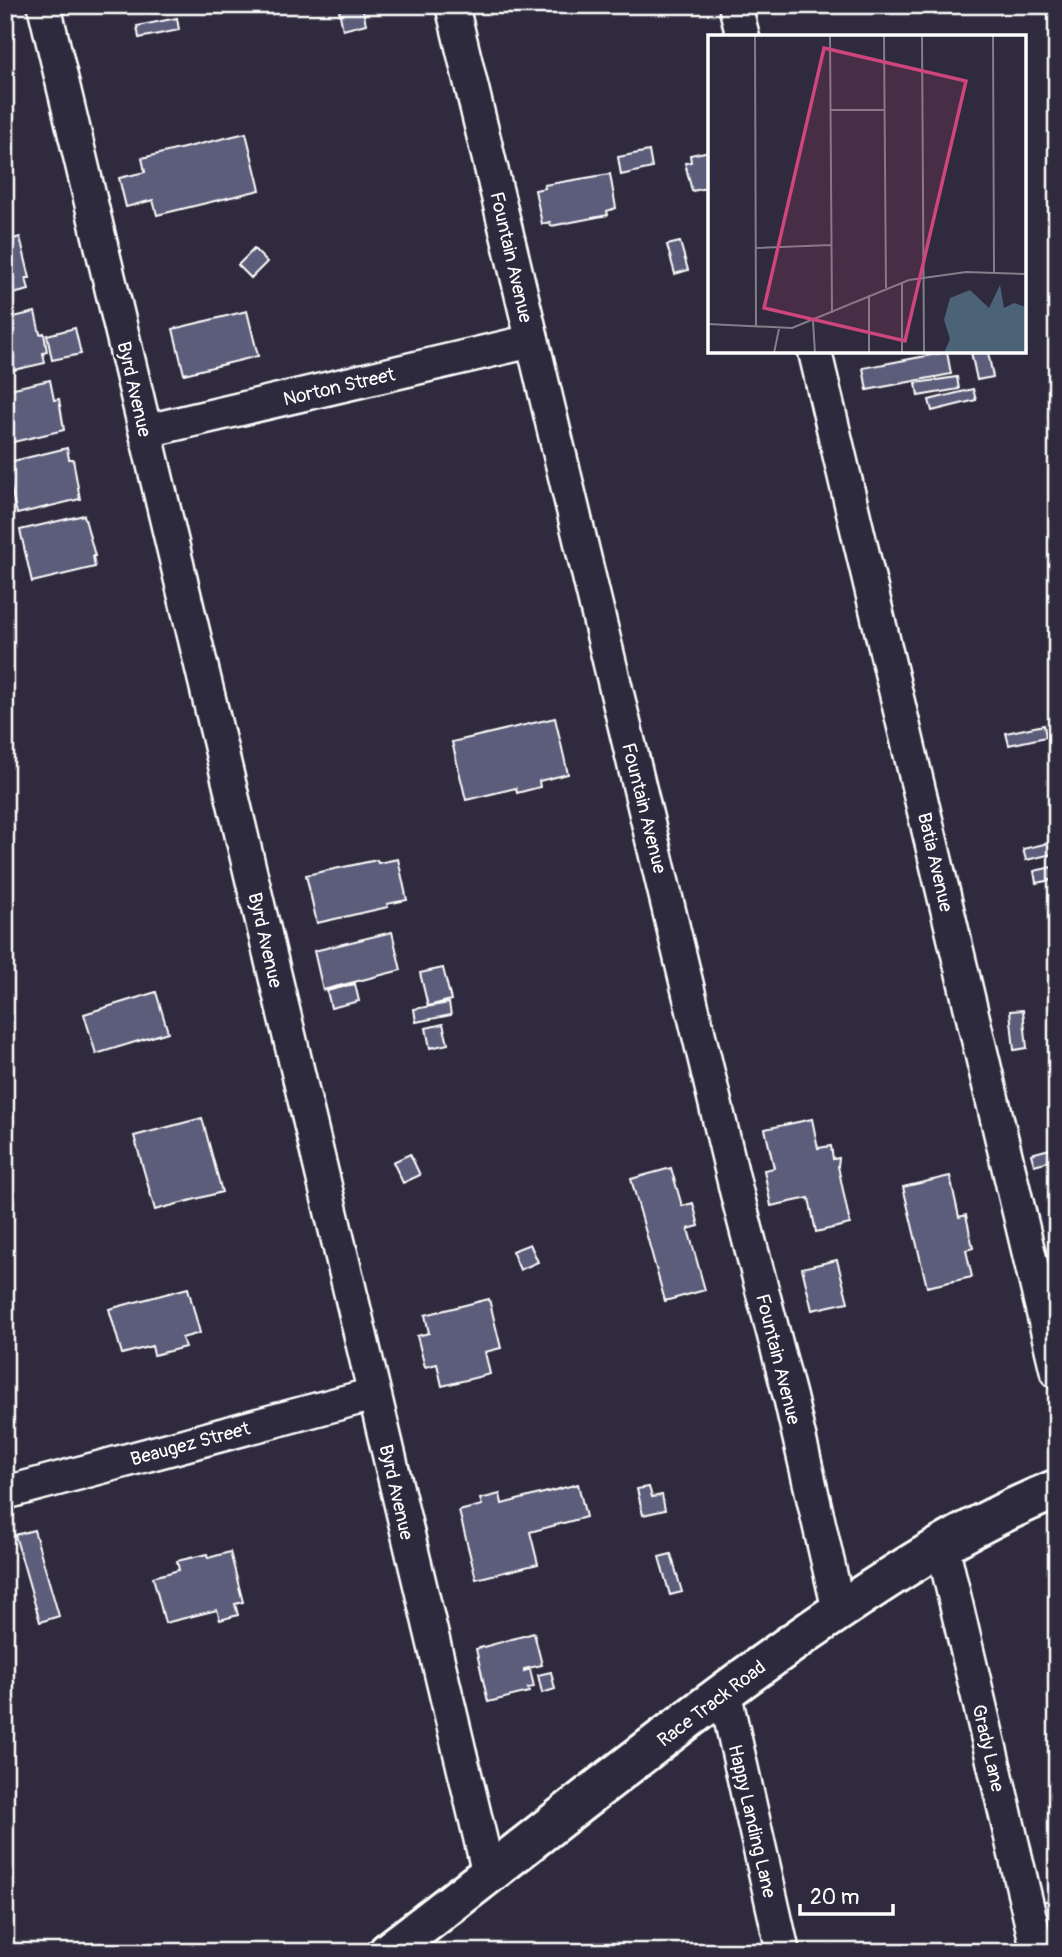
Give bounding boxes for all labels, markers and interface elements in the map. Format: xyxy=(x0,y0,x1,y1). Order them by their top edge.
inset map xyxy=(708,35,1027,354)
street label: Fountain Avenue xyxy=(484,189,538,326)
street label: Byrd Avenue xyxy=(111,339,157,440)
street label: Norton Street xyxy=(281,362,398,411)
street label: Fountain Avenue xyxy=(616,740,672,877)
street label: Batia Avenue xyxy=(912,810,958,915)
street label: Byrd Avenue xyxy=(242,890,288,991)
street label: Fountain Avenue xyxy=(750,1291,806,1428)
street label: Beaugez Street xyxy=(128,1416,253,1471)
street label: Byrd Avenue xyxy=(373,1442,419,1543)
street label: Race Track Road xyxy=(653,1655,771,1752)
street label: Grady Lane xyxy=(966,1702,1010,1795)
street label: Happy Landing Lane xyxy=(723,1742,781,1901)
scale bar xyxy=(800,1873,892,1917)
text: 20 m xyxy=(810,1884,859,1911)

